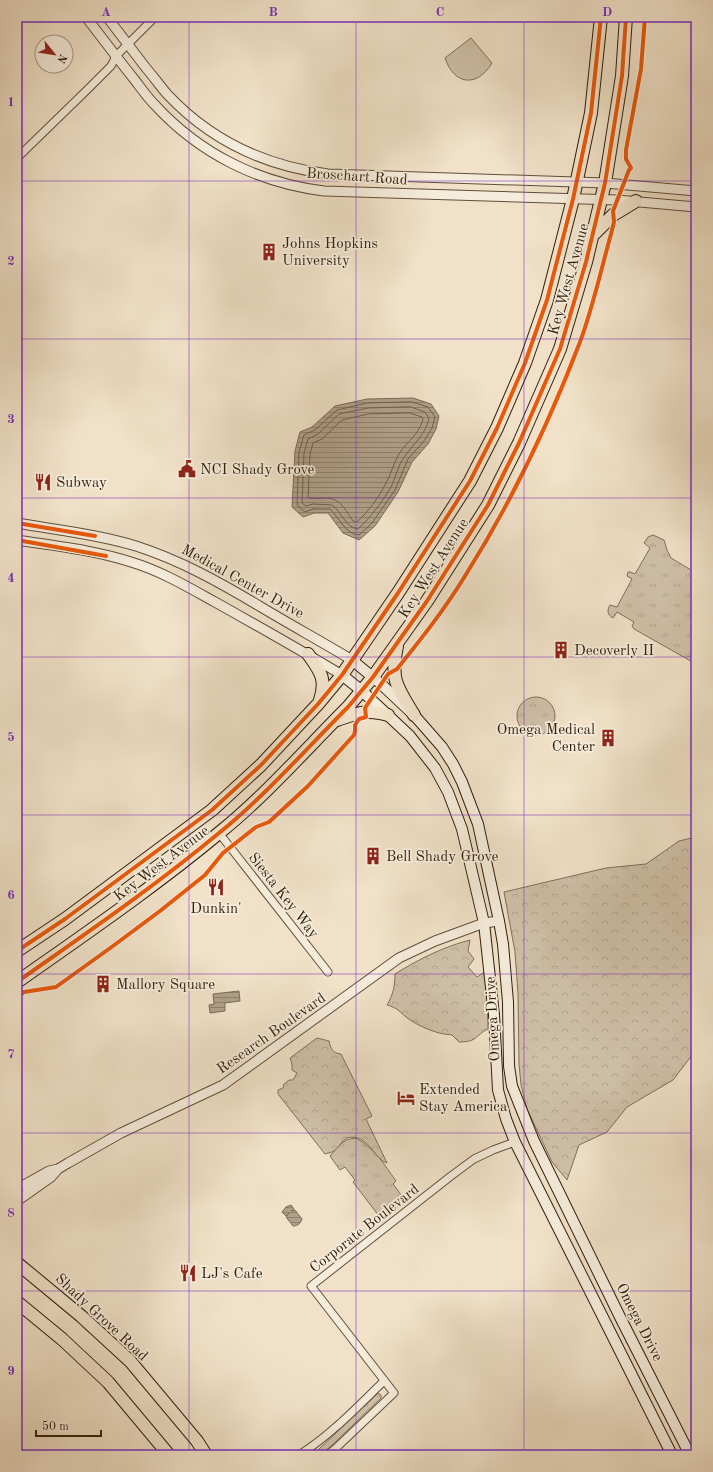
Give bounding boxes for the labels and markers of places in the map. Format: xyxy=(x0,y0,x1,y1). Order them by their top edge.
place label: Johns Hopkins University xyxy=(282,237,378,269)
building icon: Johns Hopkins University xyxy=(259,242,279,262)
public building icon: NCI Shady Grove xyxy=(177,459,197,479)
place label: NCI Shady Grove xyxy=(200,463,315,478)
restaurant icon: Subway xyxy=(33,472,53,492)
place label: Subway xyxy=(56,476,107,491)
building icon: Decoverly II xyxy=(551,640,571,660)
place label: Decoverly II xyxy=(574,644,654,659)
place label: Omega Medical Center xyxy=(497,723,595,755)
building icon: Omega Medical Center xyxy=(598,728,618,748)
building icon: Bell Shady Grove xyxy=(363,846,383,866)
place label: Bell Shady Grove xyxy=(386,850,498,865)
restaurant icon: Dunkin' xyxy=(206,877,226,897)
place label: Dunkin' xyxy=(190,902,242,917)
building icon: Mallory Square xyxy=(93,974,113,994)
place label: Mallory Square xyxy=(116,978,215,993)
place label: Extended Stay America xyxy=(419,1083,508,1115)
hotel icon: Extended Stay America xyxy=(396,1088,416,1108)
restaurant icon: LJ's Cafe xyxy=(178,1263,198,1283)
place label: LJ's Cafe xyxy=(201,1267,263,1282)

